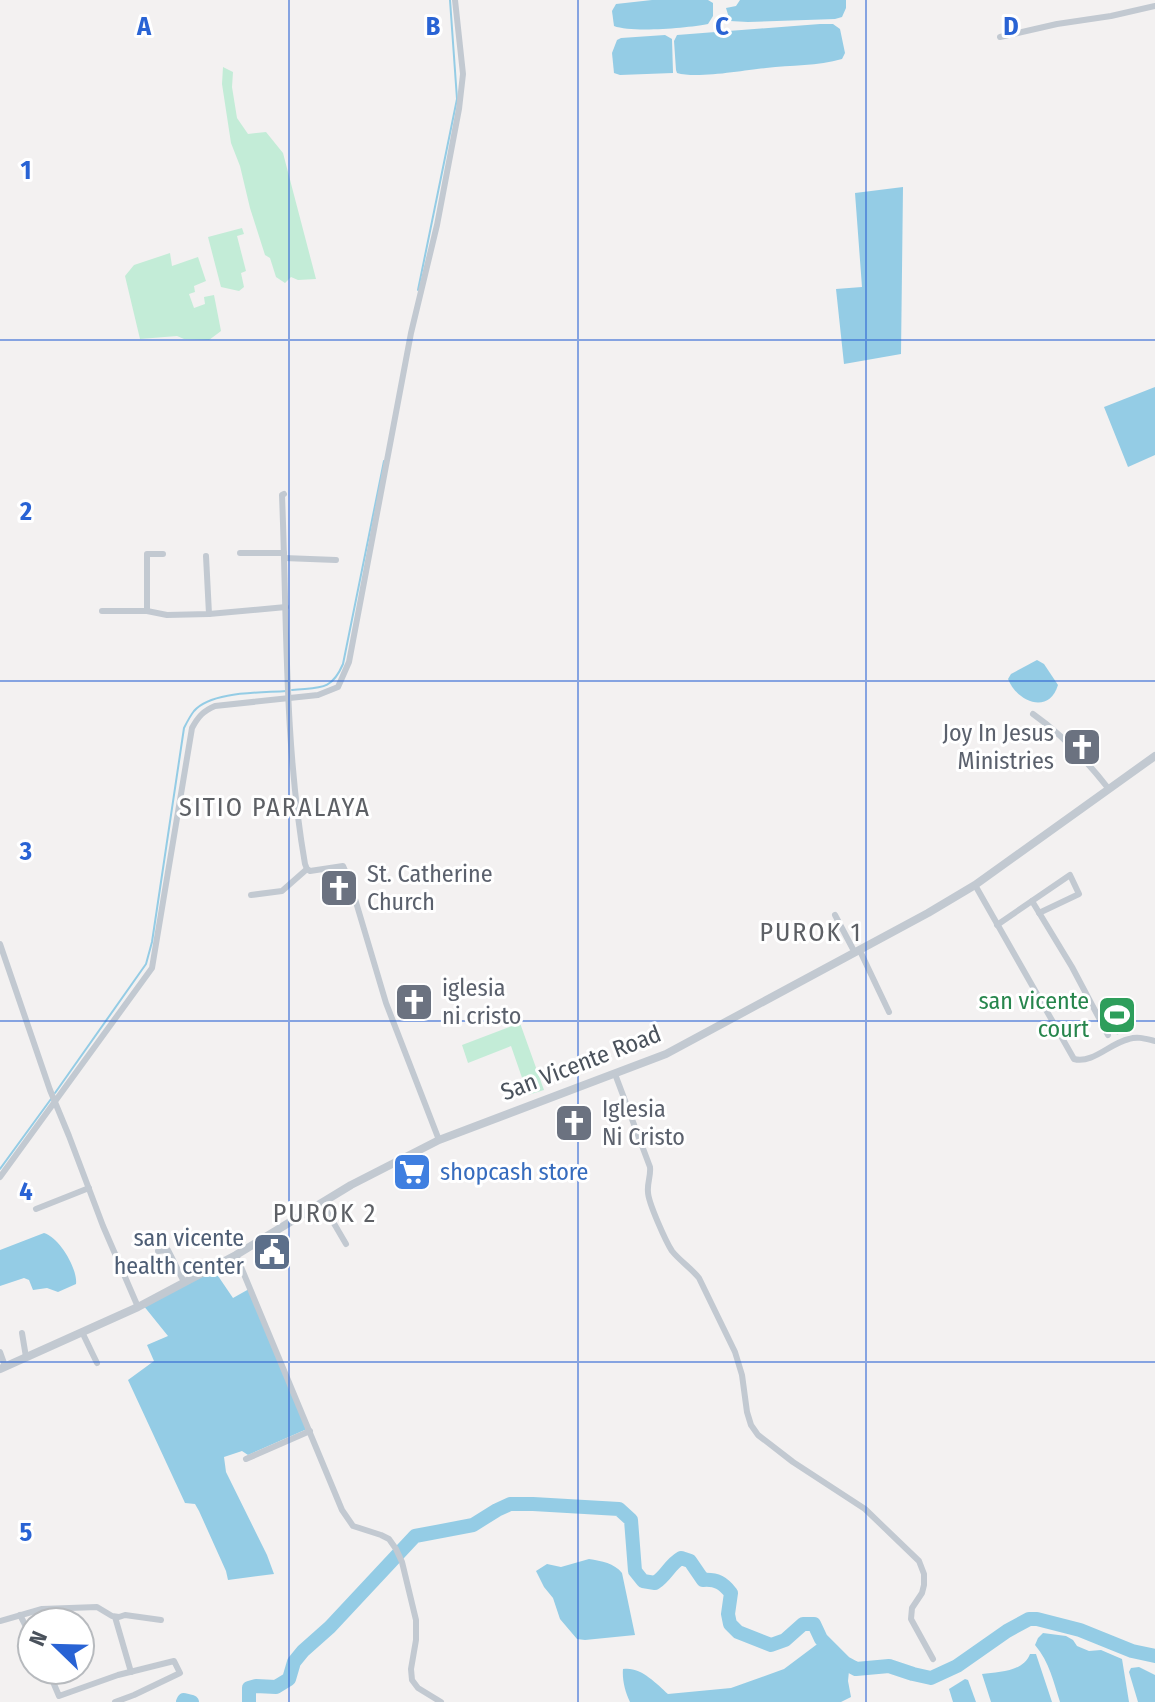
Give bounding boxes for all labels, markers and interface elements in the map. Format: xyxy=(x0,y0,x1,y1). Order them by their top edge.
text: A xyxy=(136,11,152,42)
text: B xyxy=(426,11,441,42)
text: C xyxy=(715,11,729,42)
text: D xyxy=(1003,11,1019,42)
text: 1 xyxy=(21,155,32,186)
text: 2 xyxy=(19,496,32,527)
place label: Joy In Jesus Ministries xyxy=(943,719,1054,775)
church icon: Joy In Jesus Ministries xyxy=(1061,726,1103,768)
district label: SITIO PARALAYA xyxy=(179,792,371,823)
text: 3 xyxy=(19,836,32,867)
place label: St. Catherine Church xyxy=(367,860,493,916)
church icon: St. Catherine Church xyxy=(318,867,360,909)
district label: PUROK 1 xyxy=(759,917,863,948)
place label: iglesia ni cristo xyxy=(442,974,521,1030)
church icon: iglesia ni cristo xyxy=(393,981,435,1023)
place label: san vicente court xyxy=(978,987,1089,1043)
sports icon: san vicente court xyxy=(1096,994,1138,1036)
street label: San Vicente Road xyxy=(497,1020,665,1106)
place label: Iglesia Ni Cristo xyxy=(602,1095,685,1151)
church icon: Iglesia Ni Cristo xyxy=(553,1102,595,1144)
supermarket icon: shopcash store xyxy=(391,1151,433,1193)
place label: shopcash store xyxy=(440,1158,588,1186)
text: 4 xyxy=(19,1176,33,1207)
district label: PUROK 2 xyxy=(273,1198,377,1229)
place label: san vicente health center xyxy=(114,1224,245,1280)
public building icon: san vicente health center xyxy=(251,1231,293,1273)
text: 5 xyxy=(20,1517,33,1548)
north arrow xyxy=(16,1606,96,1686)
text: N xyxy=(23,1627,53,1650)

